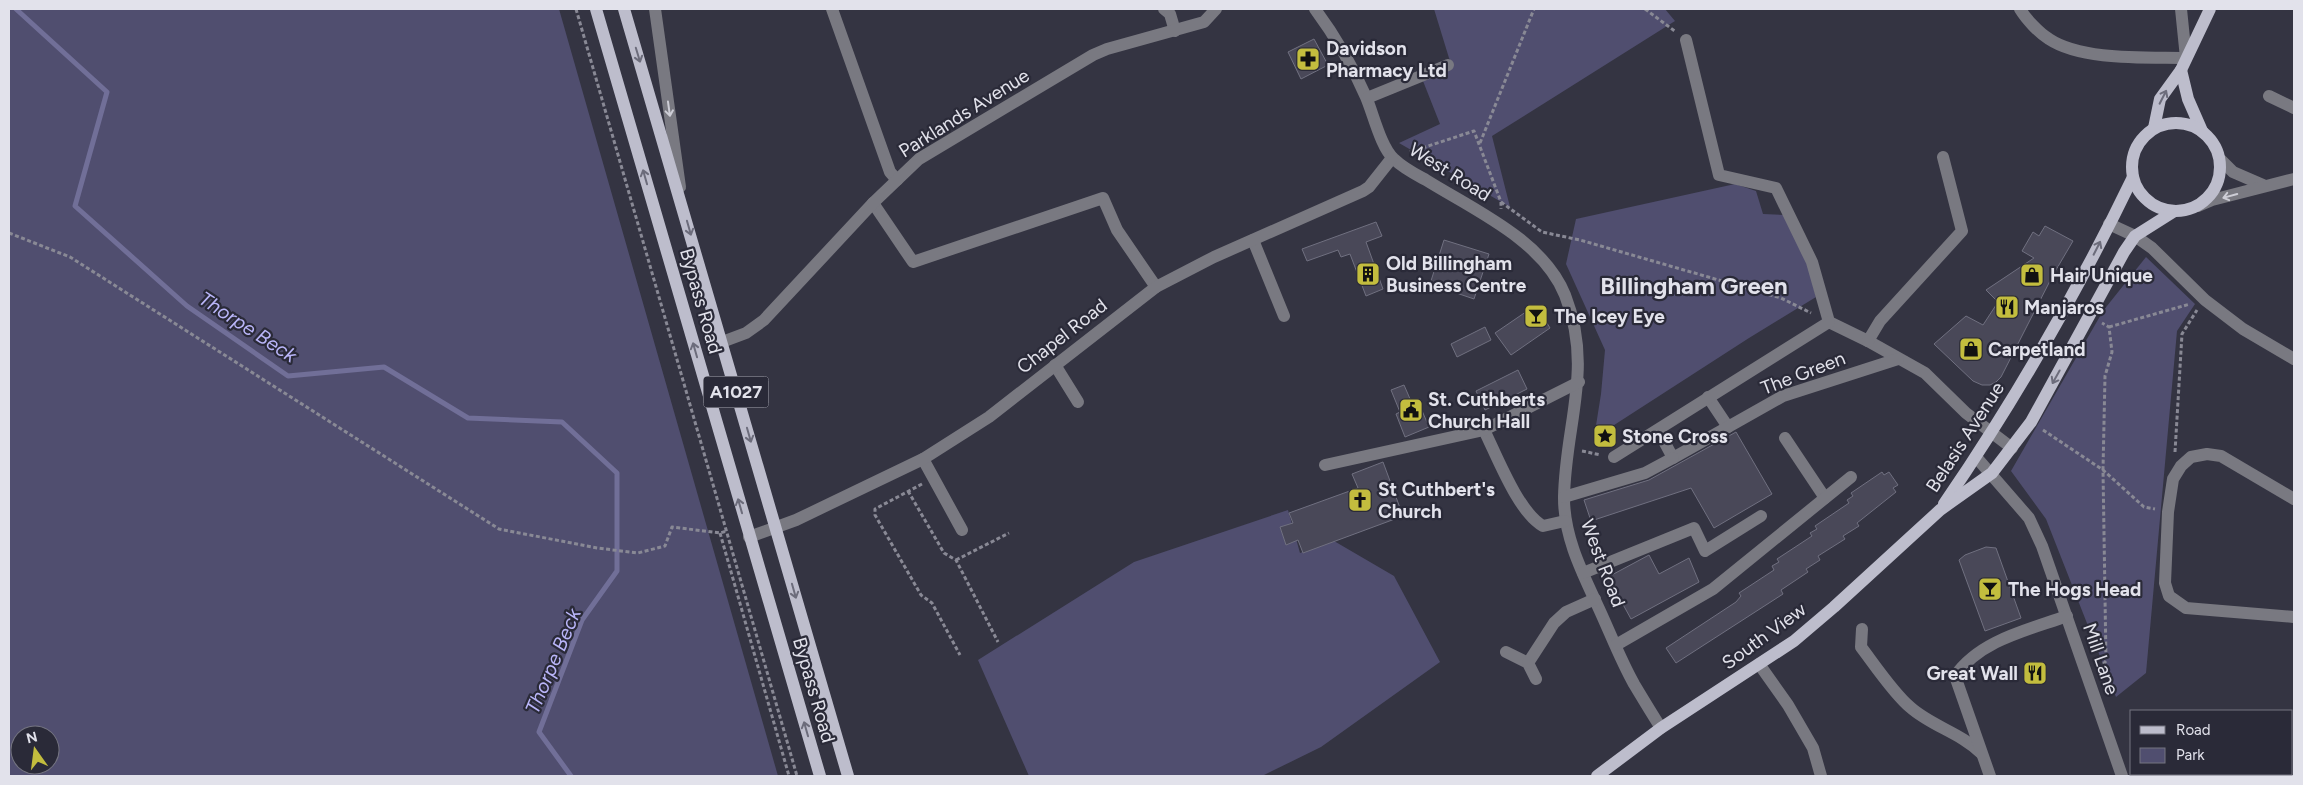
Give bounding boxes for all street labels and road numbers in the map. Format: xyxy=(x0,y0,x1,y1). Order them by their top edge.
street label: Parklands Avenue xyxy=(894,64,1034,162)
street label: West Road xyxy=(1405,138,1495,206)
street label: Bypass Road xyxy=(675,246,727,356)
street label: Chapel Road xyxy=(1012,294,1112,378)
street label: The Green xyxy=(1758,346,1848,400)
road number: A1027 xyxy=(704,377,768,408)
street label: Belasis Avenue xyxy=(1921,378,2009,496)
street label: West Road xyxy=(1576,516,1630,610)
street label: South View xyxy=(1717,598,1811,674)
street label: Mill Lane xyxy=(2078,620,2124,698)
street label: Bypass Road xyxy=(788,635,840,745)

